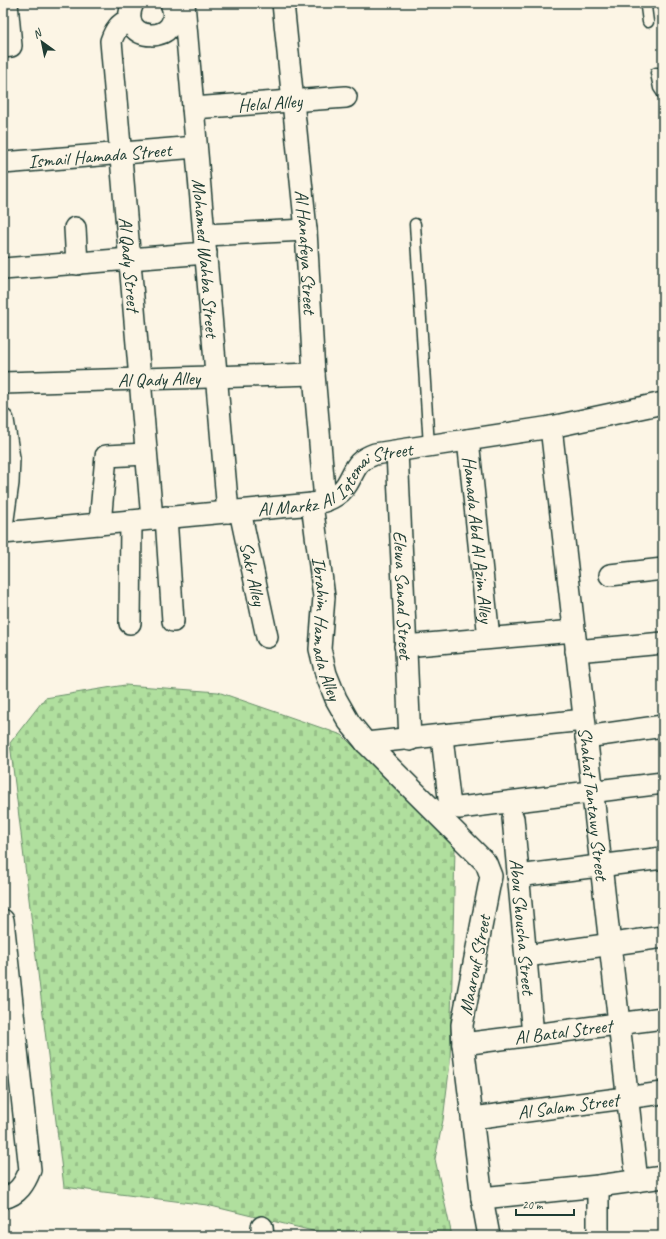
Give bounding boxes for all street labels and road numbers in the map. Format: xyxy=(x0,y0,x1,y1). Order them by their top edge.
street label: Helal Alley xyxy=(237,89,304,118)
street label: Ismail Hamada Street xyxy=(27,138,174,174)
street label: Mohamed Wahba Street xyxy=(186,178,224,340)
street label: Al Hanafeya Street xyxy=(289,189,322,316)
street label: Al Qady Street xyxy=(113,216,145,315)
street label: Al Qady Alley xyxy=(117,366,202,393)
street label: Al Markz Al Igtemai Street xyxy=(257,437,416,522)
street label: Hamada Abd Al Azim Alley xyxy=(457,455,498,626)
street label: Elewa Sanad Street xyxy=(388,530,417,661)
street label: Sakr Alley xyxy=(234,540,271,609)
street label: Ibrahim Hamada Alley xyxy=(306,555,347,705)
street label: Shahat Tantawy Street xyxy=(572,726,614,883)
street label: Abou Shousha Street xyxy=(504,858,540,997)
street label: Maarouf Street xyxy=(454,912,497,1017)
street label: Al Batal Street xyxy=(513,1013,616,1050)
street label: Al Salam Street xyxy=(516,1088,623,1125)

